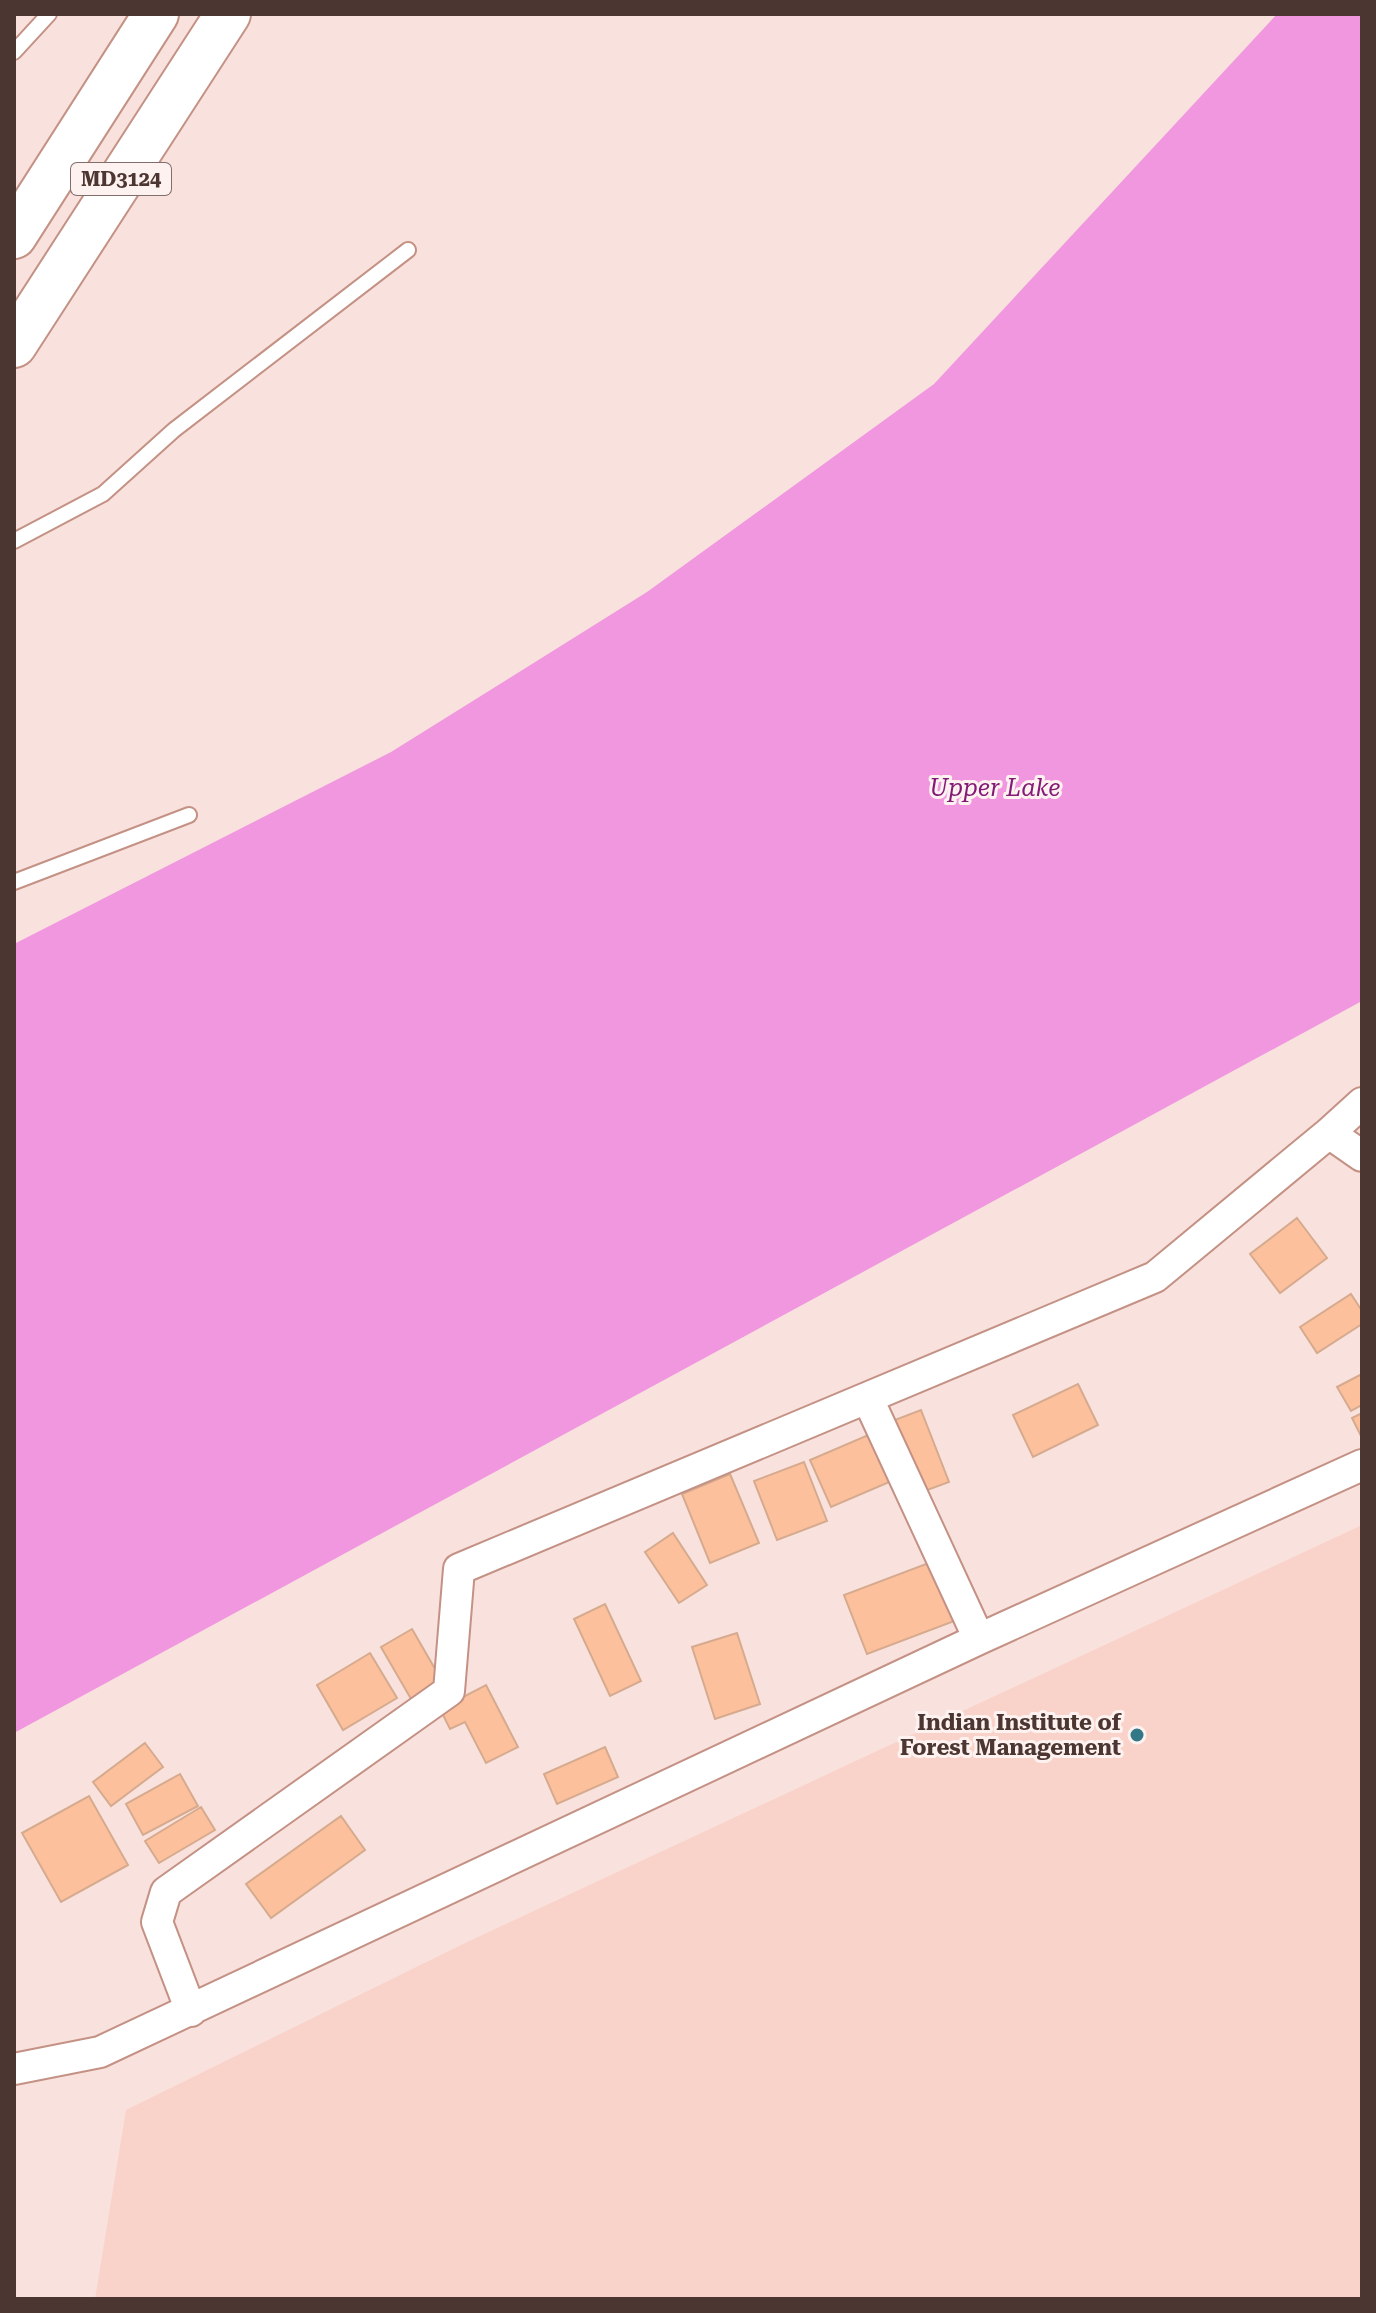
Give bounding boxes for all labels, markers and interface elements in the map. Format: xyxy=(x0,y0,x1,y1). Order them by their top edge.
road number: MD3124 xyxy=(71,163,171,195)
water label: Upper Lake xyxy=(929,774,1061,802)
place label: Indian Institute of Forest Management xyxy=(900,1710,1122,1760)
marker: Indian Institute of Forest Management xyxy=(1128,1726,1146,1744)

